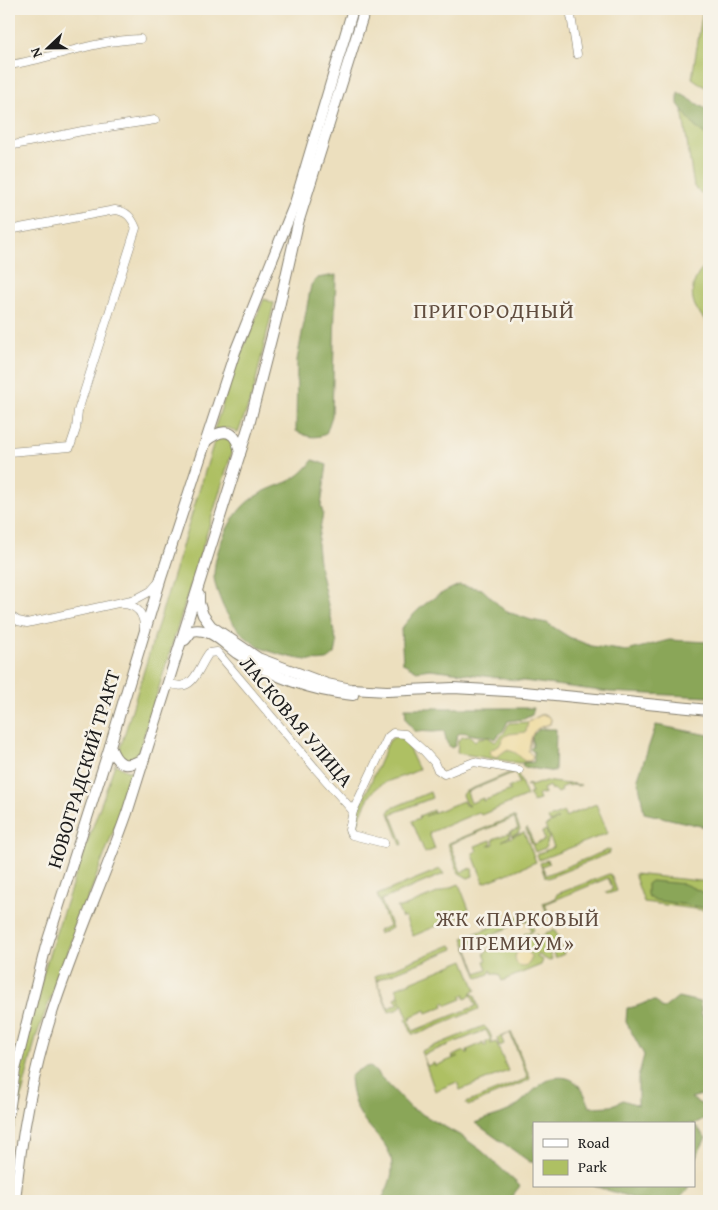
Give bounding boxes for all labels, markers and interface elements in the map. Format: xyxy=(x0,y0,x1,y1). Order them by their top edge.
north arrow xyxy=(22,22,72,72)
text: N xyxy=(25,44,47,61)
district label: ПРИГОРОДНЫЙ xyxy=(413,294,575,326)
street label: ЛАСКОВАЯ УЛИЦА xyxy=(233,649,361,793)
street label: НОВОГРАДСКИЙ ТРАКТ xyxy=(39,666,127,872)
district label: ЖК «ПАРКОВЫЙ ПРЕМИУМ» xyxy=(435,903,600,958)
legend xyxy=(533,1122,696,1188)
text: Road xyxy=(578,1132,609,1153)
text: Park xyxy=(578,1156,607,1177)

